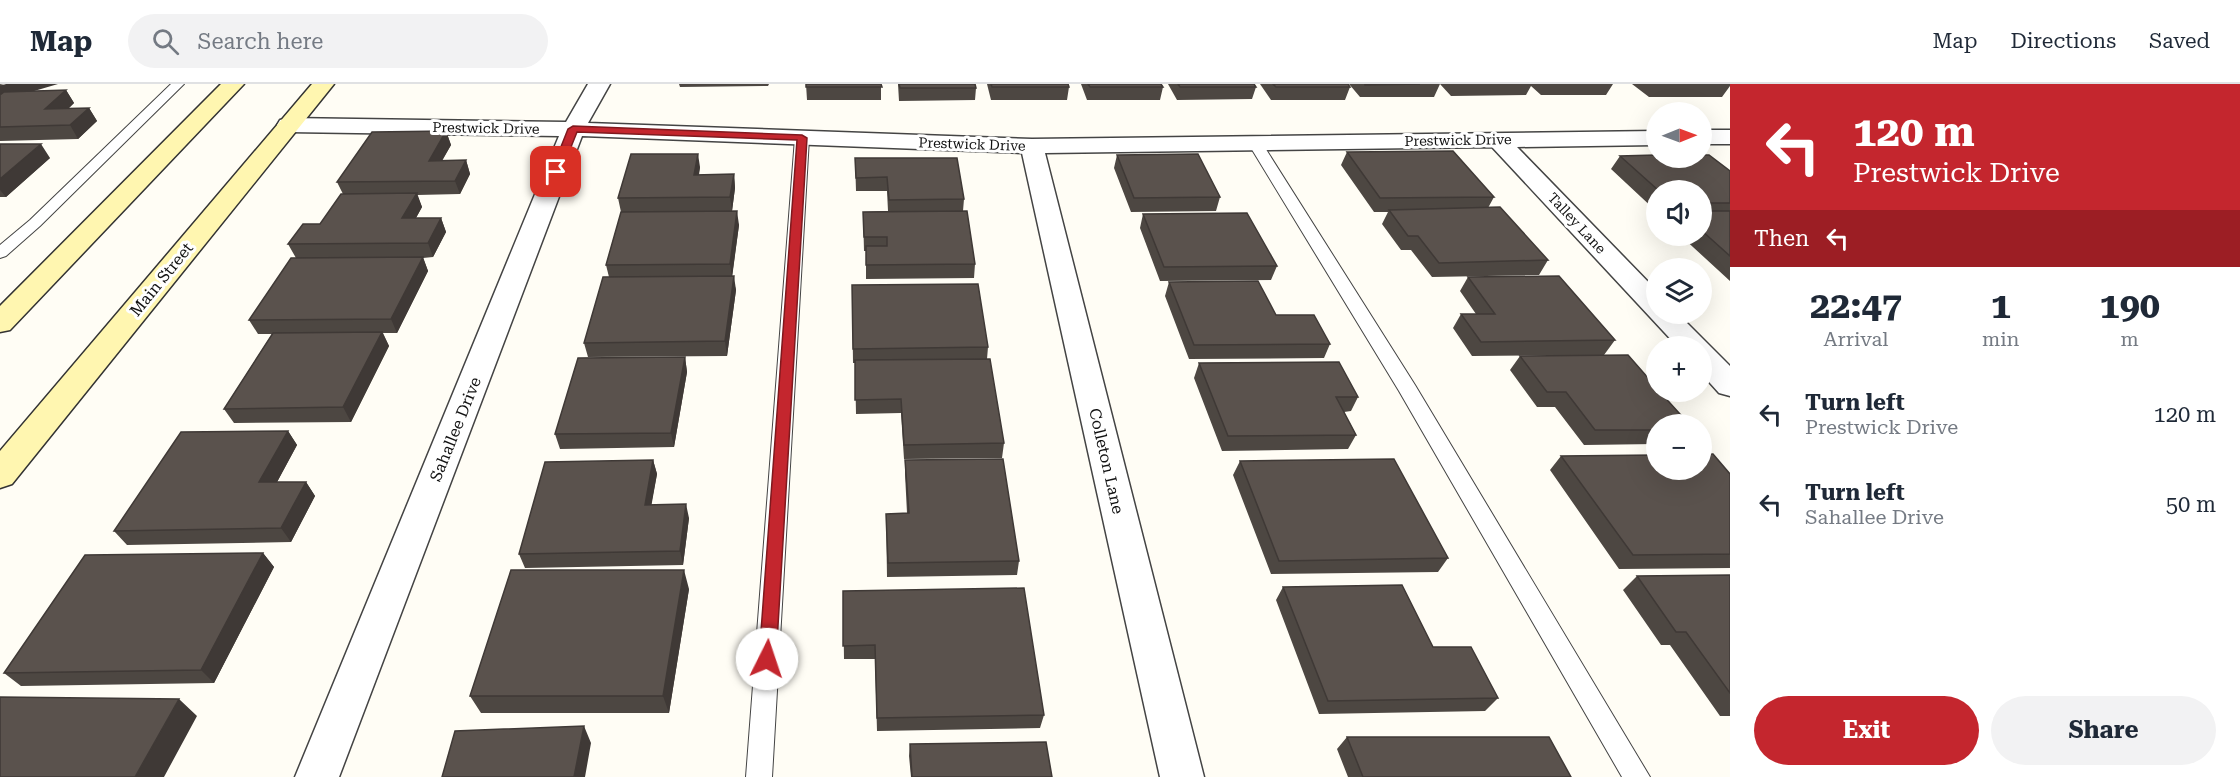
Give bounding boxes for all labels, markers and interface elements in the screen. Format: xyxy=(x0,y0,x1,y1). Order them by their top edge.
search box xyxy=(128,14,548,68)
text: Map xyxy=(30,25,92,58)
icon: search xyxy=(149,25,182,58)
text: Search here xyxy=(197,29,323,54)
text: Map xyxy=(1933,29,1977,53)
text: Directions xyxy=(2010,29,2116,53)
text: Saved xyxy=(2149,29,2210,53)
north arrow xyxy=(1646,102,1712,168)
map controls xyxy=(1646,102,1712,480)
text: 120 m xyxy=(1853,107,1975,156)
icon: left xyxy=(1754,108,1832,186)
street label: Prestwick Drive xyxy=(432,119,540,137)
street label: Prestwick Drive xyxy=(1404,131,1512,149)
street label: Prestwick Drive xyxy=(918,134,1026,154)
pin xyxy=(530,146,581,197)
icon: arrive xyxy=(539,155,572,188)
text: Prestwick Drive xyxy=(1853,157,2060,189)
button: sound xyxy=(1646,180,1712,246)
street label: Talley Lane xyxy=(1545,189,1609,257)
icon: left xyxy=(1821,222,1854,255)
text: Then xyxy=(1754,226,1809,251)
street label: Main Street xyxy=(126,239,197,320)
button: layers xyxy=(1646,258,1712,324)
text: 22:47 xyxy=(1810,285,1902,327)
text: 1 xyxy=(1991,285,2011,327)
text: 190 xyxy=(2100,285,2160,327)
text: Arrival xyxy=(1823,327,1888,351)
text: min xyxy=(1982,327,2019,351)
text: m xyxy=(2121,327,2139,351)
button: + xyxy=(1646,336,1712,402)
street label: Sahallee Drive xyxy=(426,374,485,484)
text: Turn left xyxy=(1805,390,1905,415)
icon: left xyxy=(1754,398,1787,431)
text: 120 m xyxy=(2153,402,2216,427)
street label: Colleton Lane xyxy=(1085,406,1128,516)
button: − xyxy=(1646,414,1712,480)
text: Prestwick Drive xyxy=(1805,415,1958,439)
text: Turn left xyxy=(1805,480,1905,505)
icon: left xyxy=(1754,488,1787,521)
text: 50 m xyxy=(2166,492,2216,517)
text: Sahallee Drive xyxy=(1805,505,1944,529)
position arrow xyxy=(735,627,799,691)
button: Exit xyxy=(1754,696,1979,765)
button: Share xyxy=(1991,696,2216,765)

